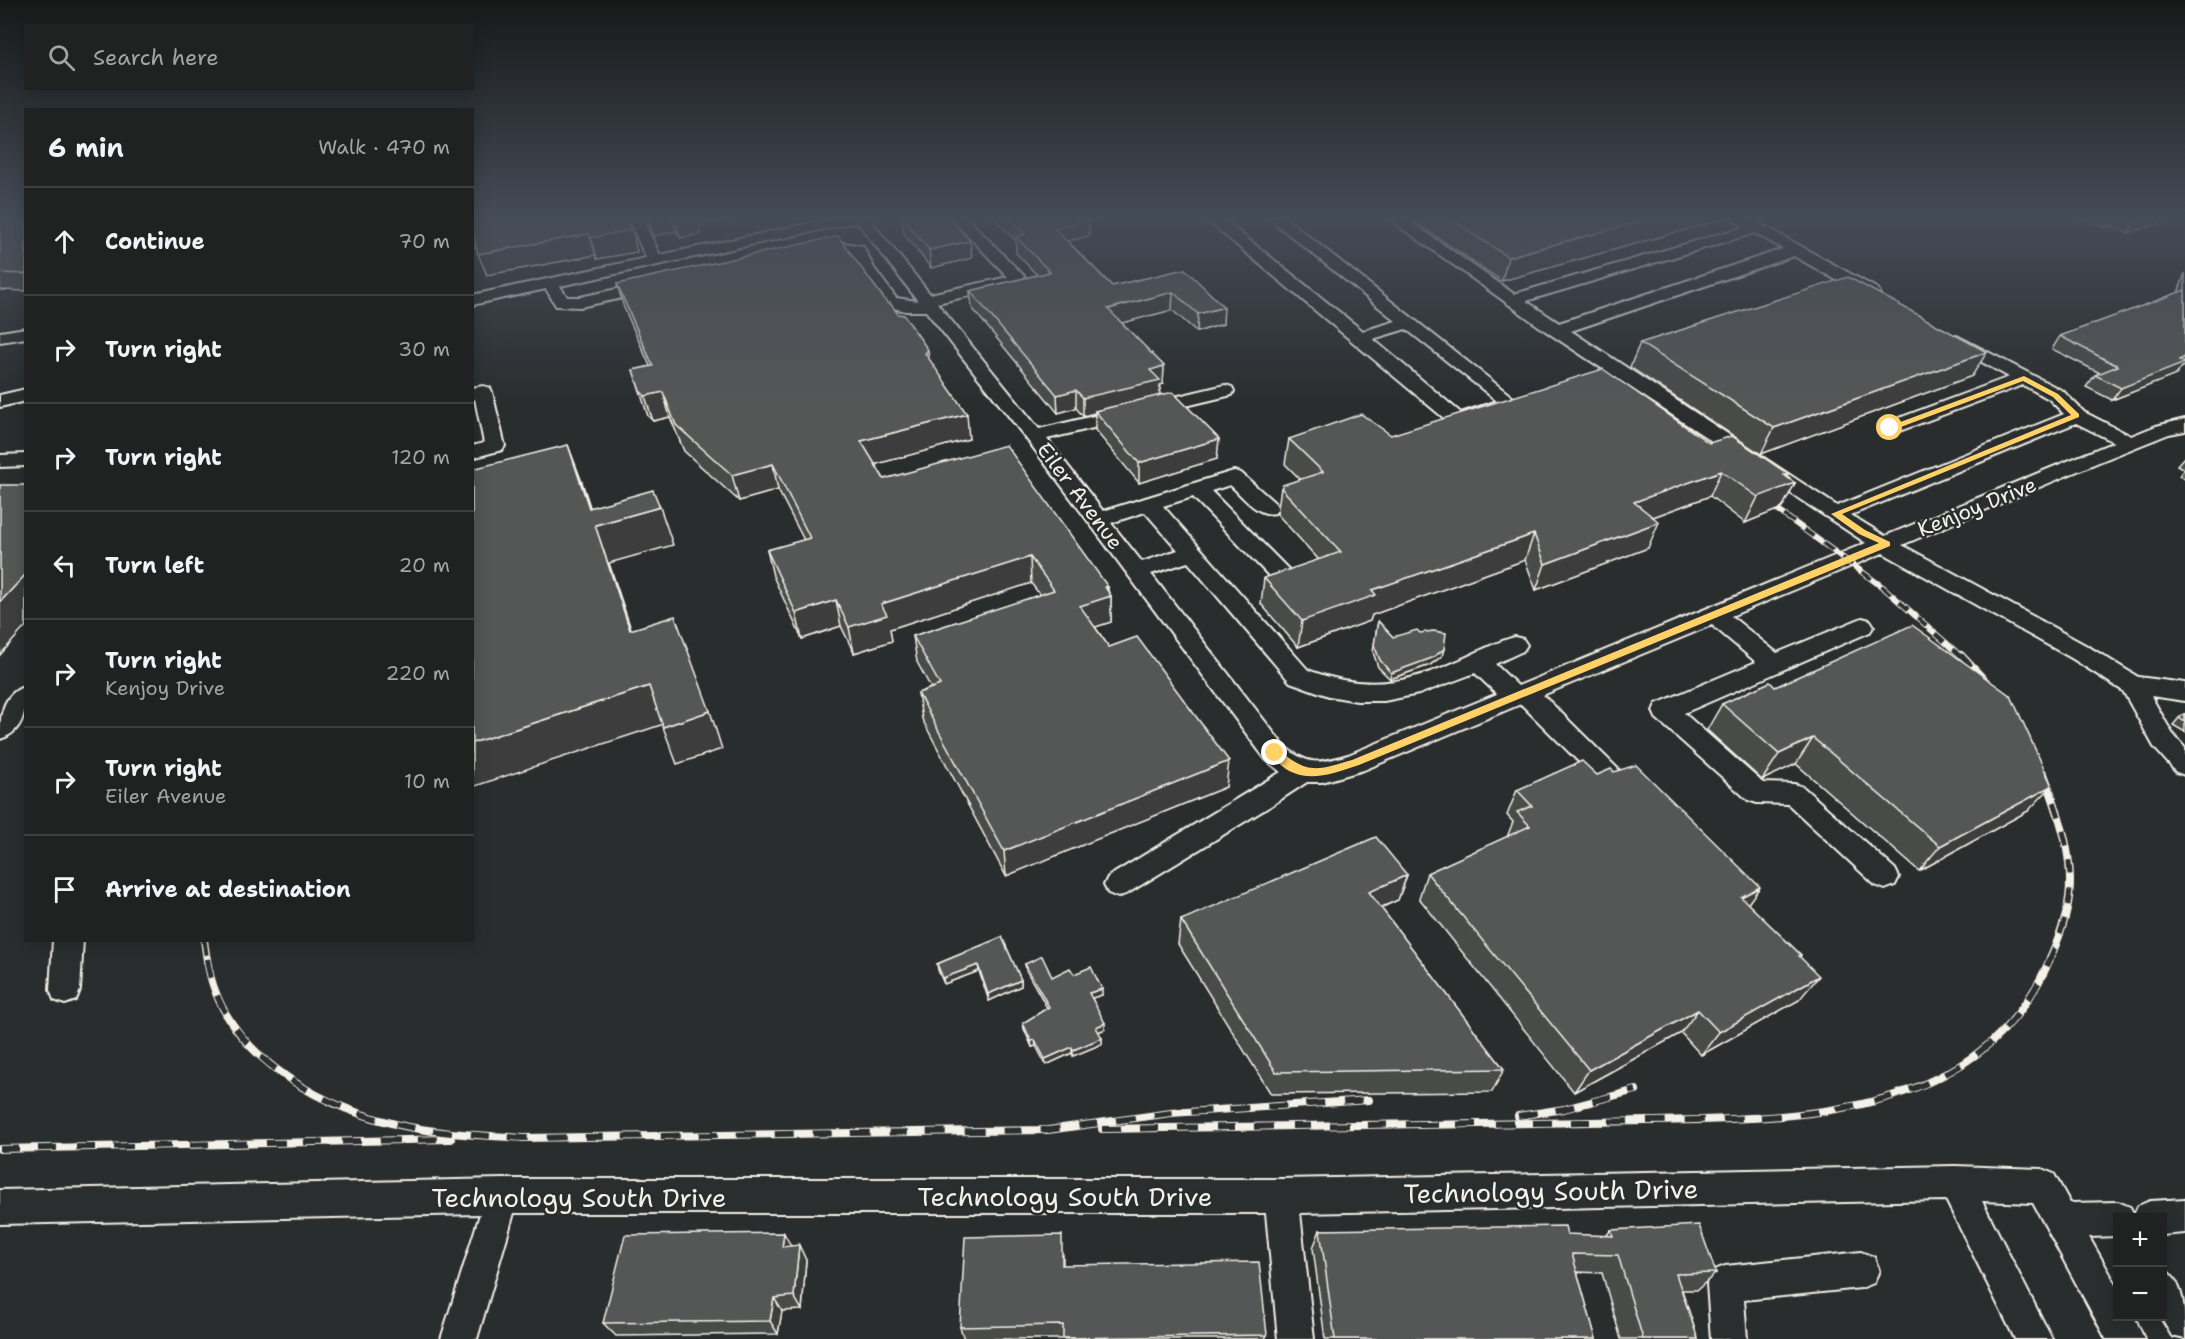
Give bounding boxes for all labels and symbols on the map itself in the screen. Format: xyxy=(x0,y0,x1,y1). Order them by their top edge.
route start xyxy=(1876,414,1902,440)
street label: Eiler Avenue xyxy=(1030,437,1130,555)
street label: Kenjoy Drive xyxy=(1913,470,2041,544)
route end xyxy=(1261,739,1287,765)
street label: Technology South Drive xyxy=(1403,1171,1699,1211)
street label: Technology South Drive xyxy=(918,1179,1212,1214)
street label: Technology South Drive xyxy=(432,1180,726,1215)

